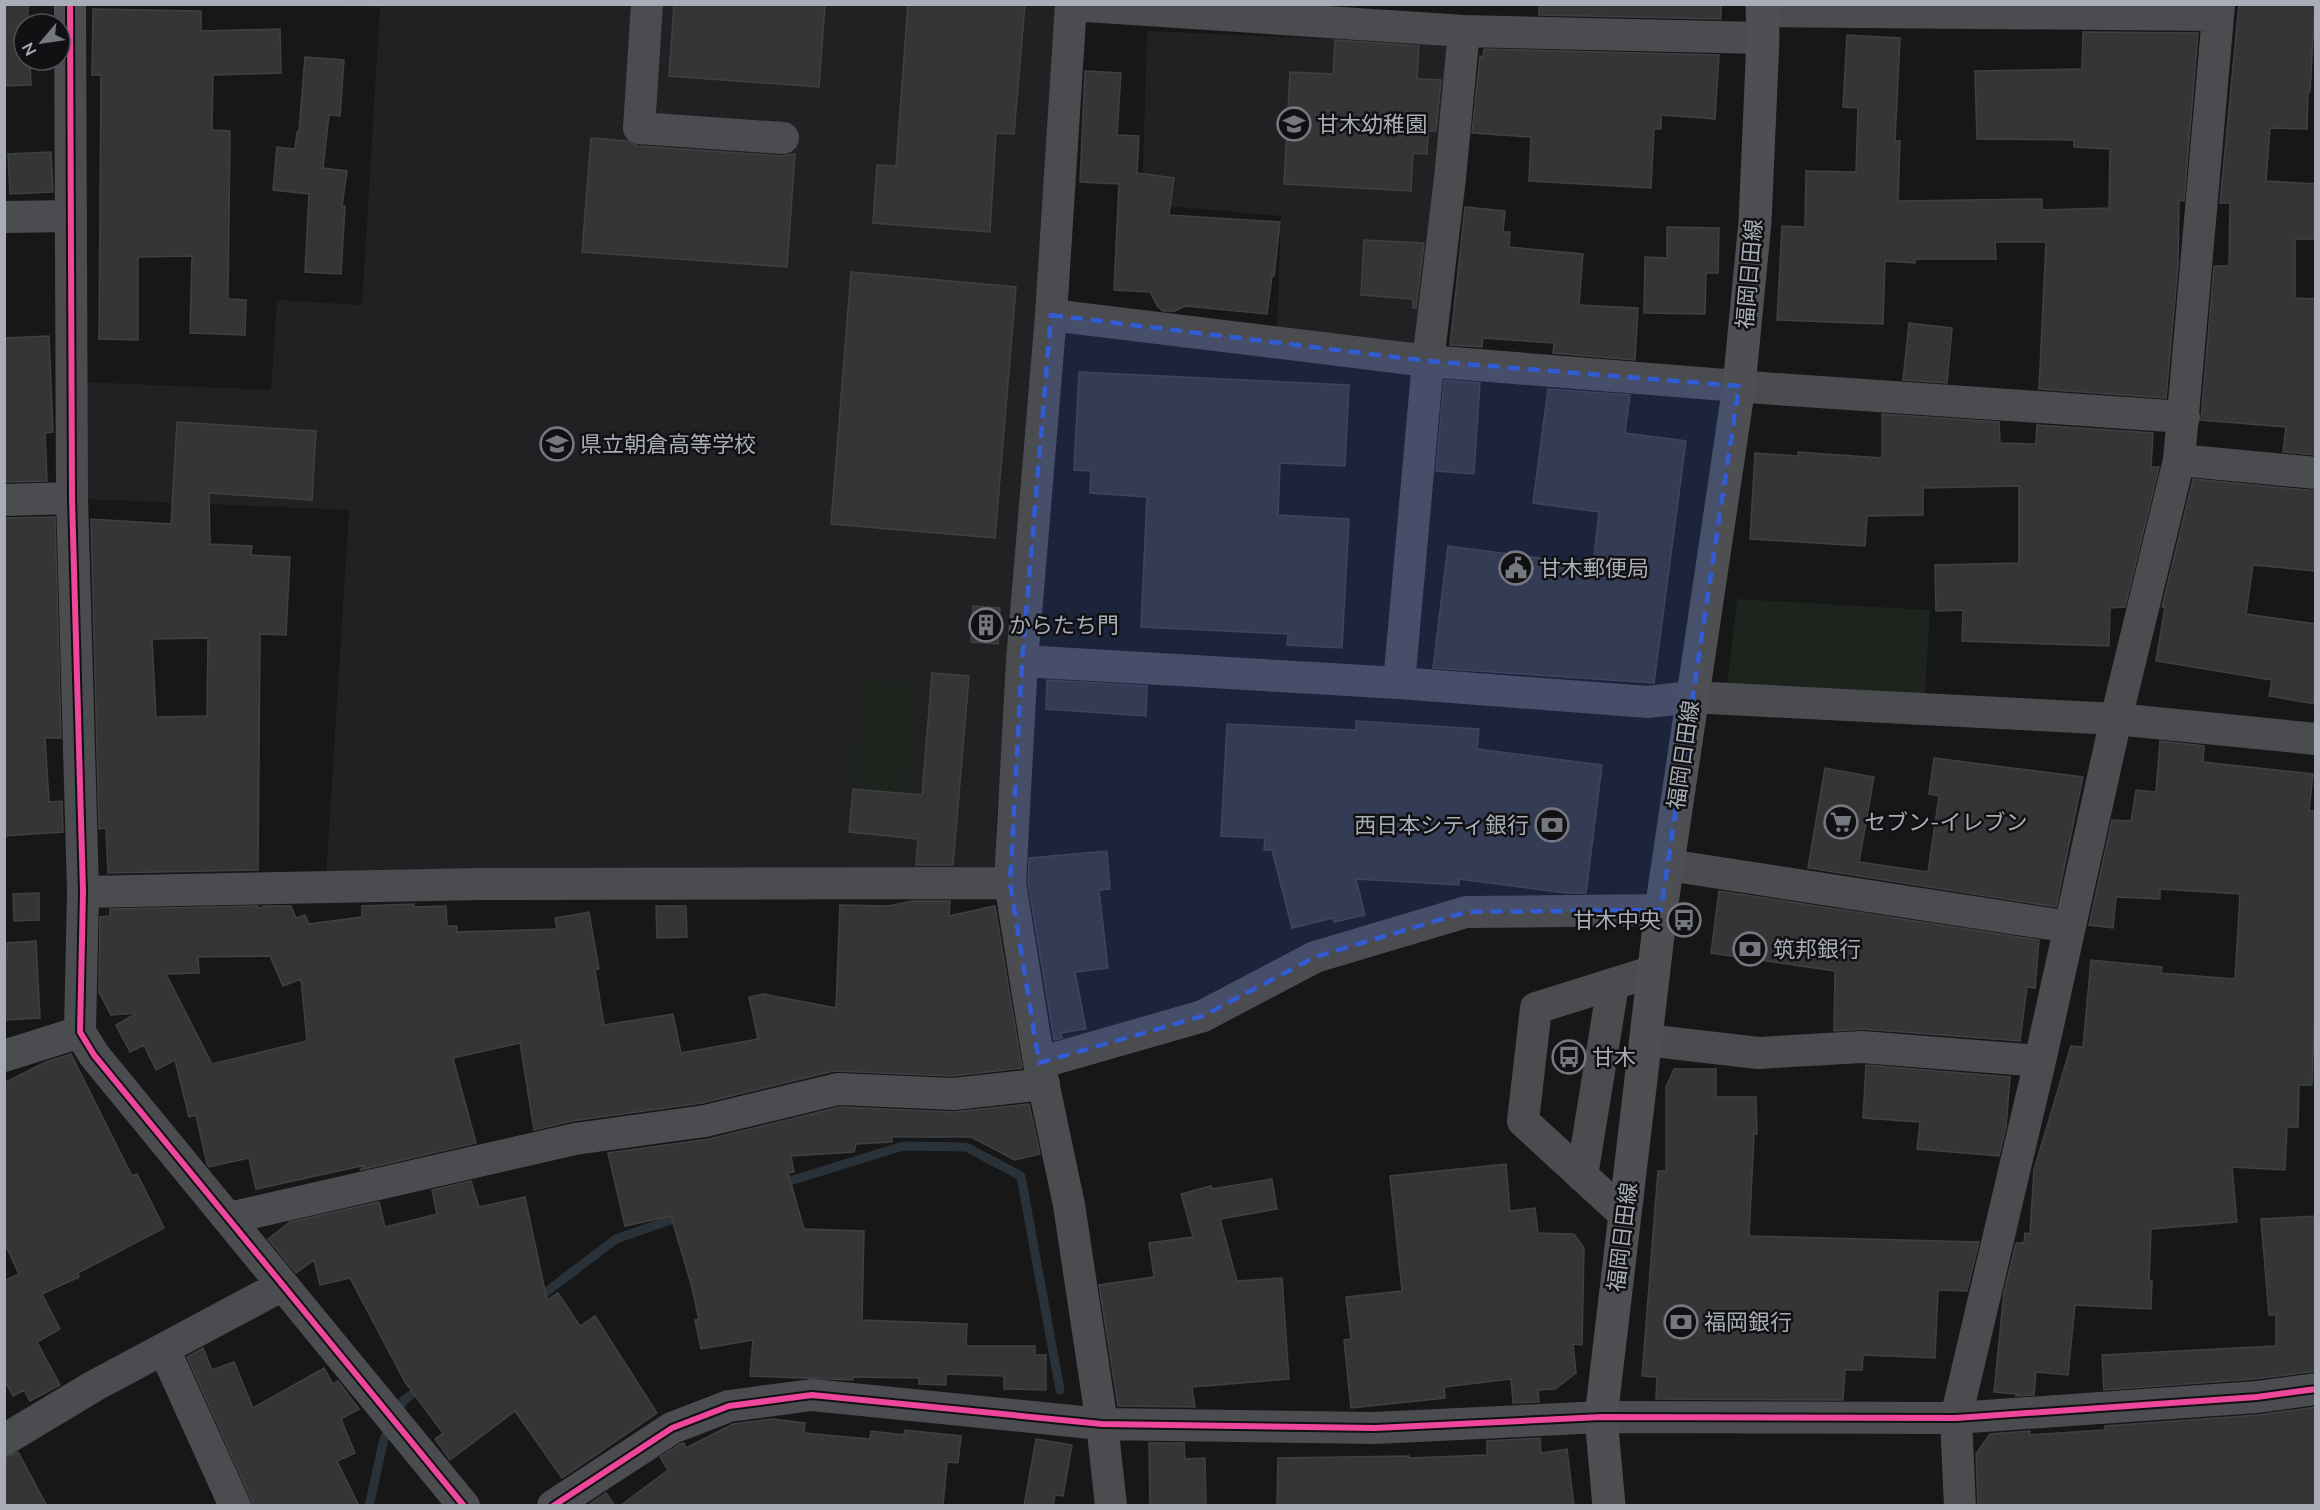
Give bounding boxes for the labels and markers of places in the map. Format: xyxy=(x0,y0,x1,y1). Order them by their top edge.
school or university icon: 甘木幼稚園 xyxy=(1276,106,1312,142)
place label: 甘木幼稚園 xyxy=(1317,110,1427,138)
school or university icon: 県立朝倉高等学校 xyxy=(539,426,575,462)
place label: 県立朝倉高等学校 xyxy=(580,430,756,458)
public building icon: 甘木郵便局 xyxy=(1498,550,1534,586)
place label: 甘木郵便局 xyxy=(1539,554,1649,582)
building icon: からたち門 xyxy=(968,607,1004,643)
place label: からたち門 xyxy=(1009,611,1119,639)
supermarket icon: セブン-イレブン xyxy=(1823,804,1859,840)
bank icon: 西日本シティ銀行 xyxy=(1534,807,1570,843)
place label: セブン-イレブン xyxy=(1864,808,2027,836)
place label: 西日本シティ銀行 xyxy=(1354,811,1529,839)
bus stop icon: 甘木中央 xyxy=(1666,902,1702,938)
place label: 甘木中央 xyxy=(1573,906,1661,934)
bank icon: 筑邦銀行 xyxy=(1732,931,1768,967)
place label: 筑邦銀行 xyxy=(1773,935,1861,963)
bus stop icon: 甘木 xyxy=(1551,1039,1587,1075)
place label: 甘木 xyxy=(1592,1043,1636,1071)
bank icon: 福岡銀行 xyxy=(1663,1304,1699,1340)
place label: 福岡銀行 xyxy=(1704,1308,1792,1336)

